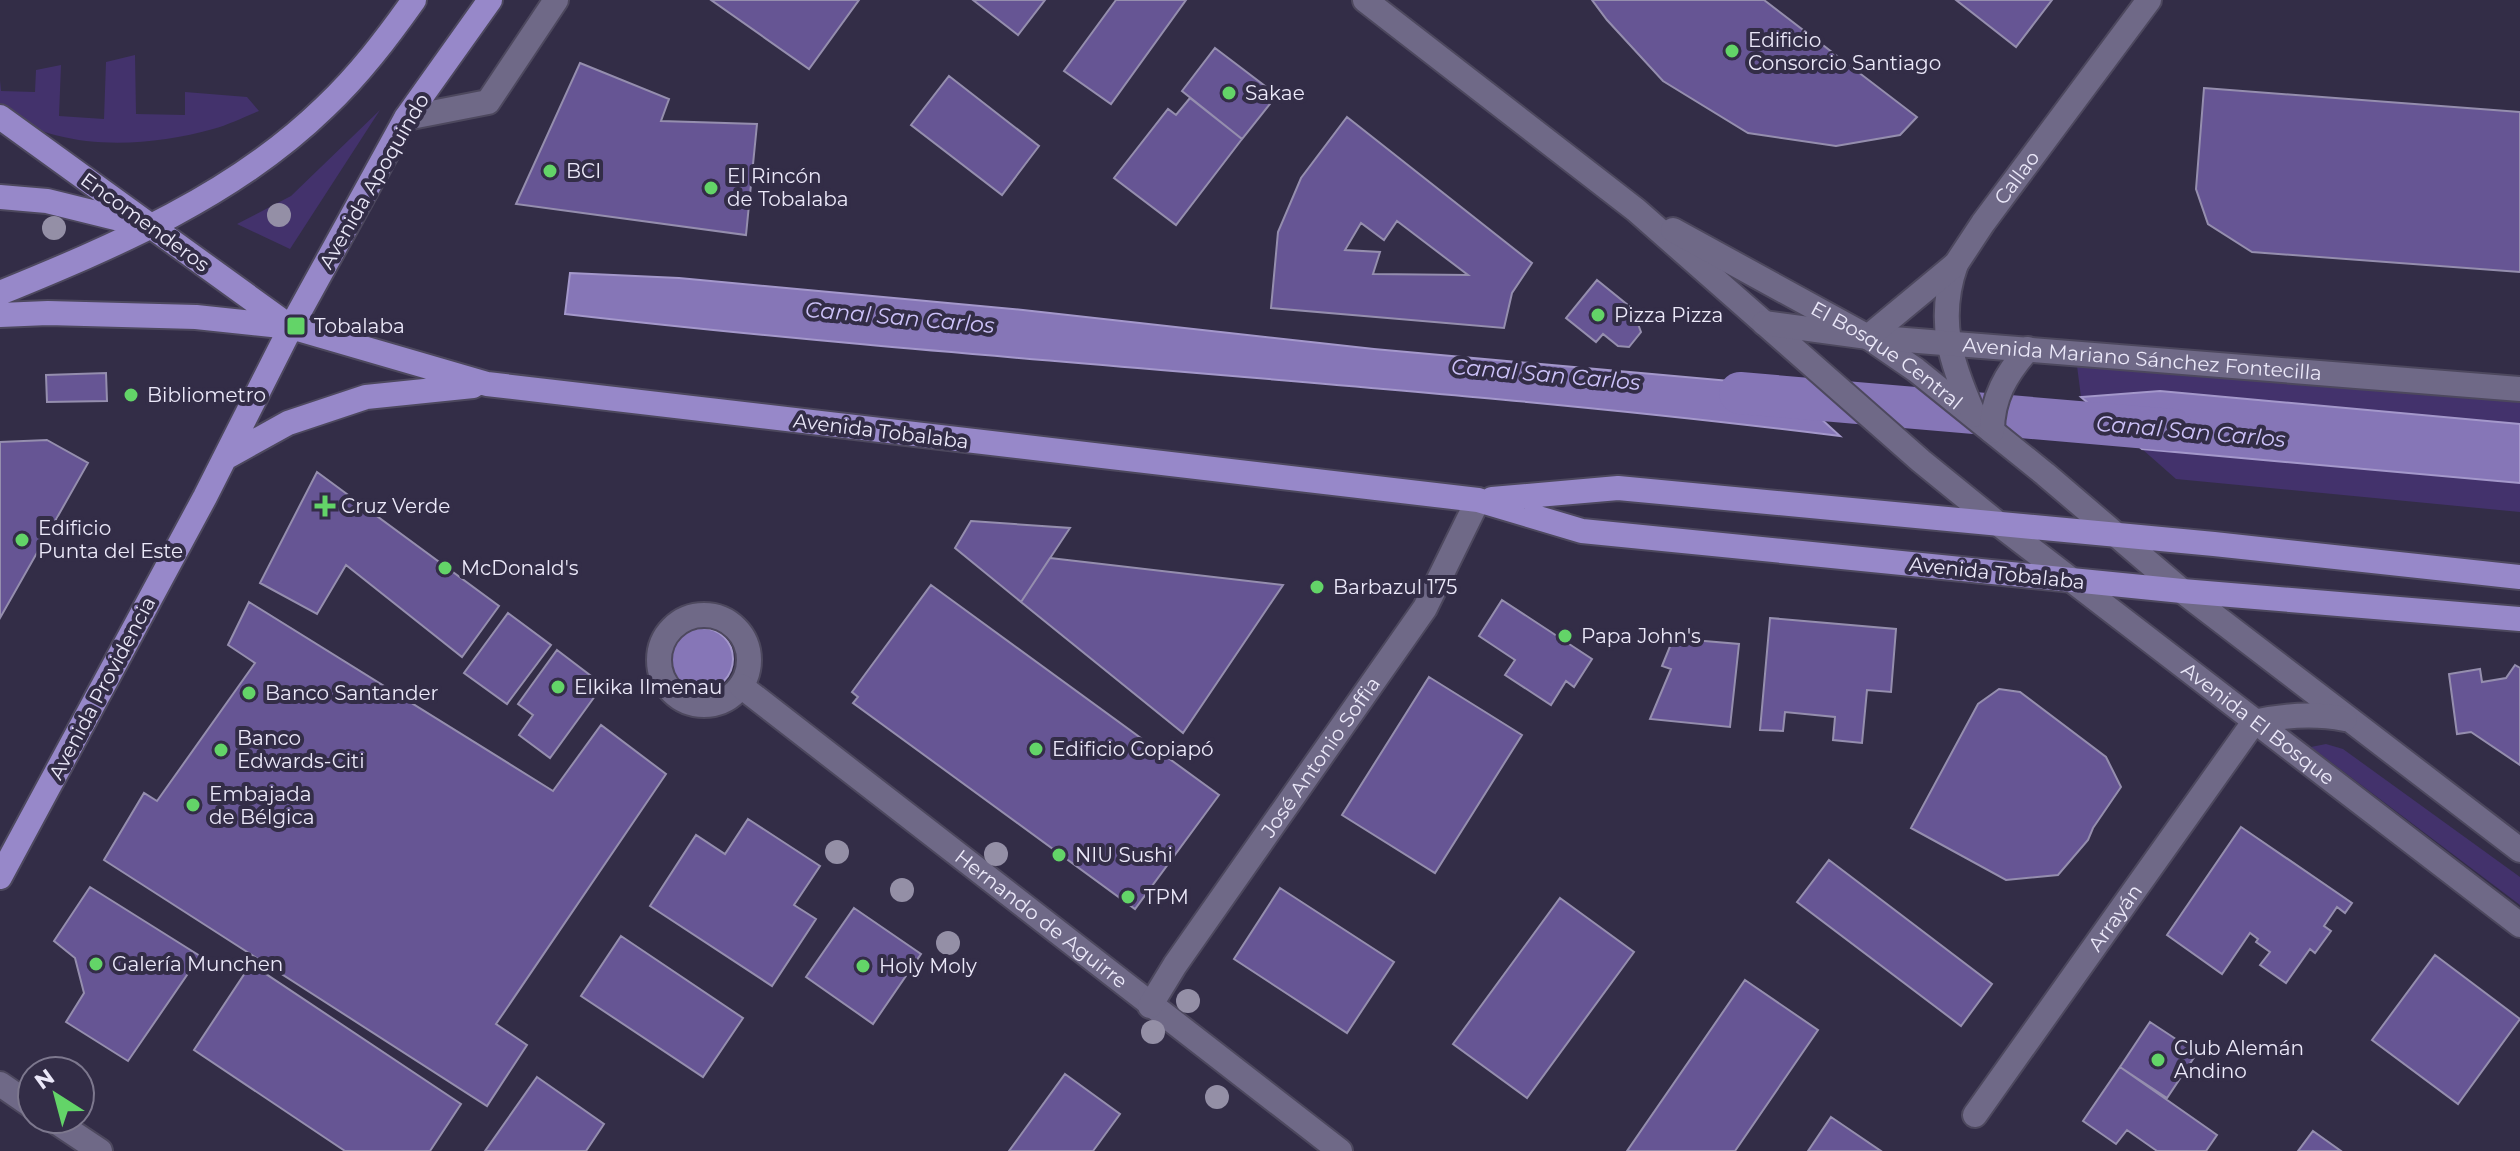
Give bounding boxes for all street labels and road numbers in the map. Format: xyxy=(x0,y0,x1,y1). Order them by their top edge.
street label: Avenida Apoquindo xyxy=(314,89,434,273)
street label: Callao xyxy=(1989,146,2045,209)
street label: Encomenderos xyxy=(76,167,214,277)
street label: El Bosque Central xyxy=(1807,296,1967,415)
street label: Avenida Mariano Sánchez Fontecilla xyxy=(1962,333,2323,385)
street label: Avenida Tobalaba xyxy=(792,408,970,454)
street label: Avenida Tobalaba xyxy=(1908,552,2086,594)
street label: Avenida Providencia xyxy=(44,593,160,783)
street label: Avenida El Bosque xyxy=(2177,657,2339,790)
street label: José Antonio Soffia xyxy=(1256,672,1385,843)
street label: Hernando de Aguirre xyxy=(950,845,1132,993)
street label: Arrayán xyxy=(2083,879,2147,956)

